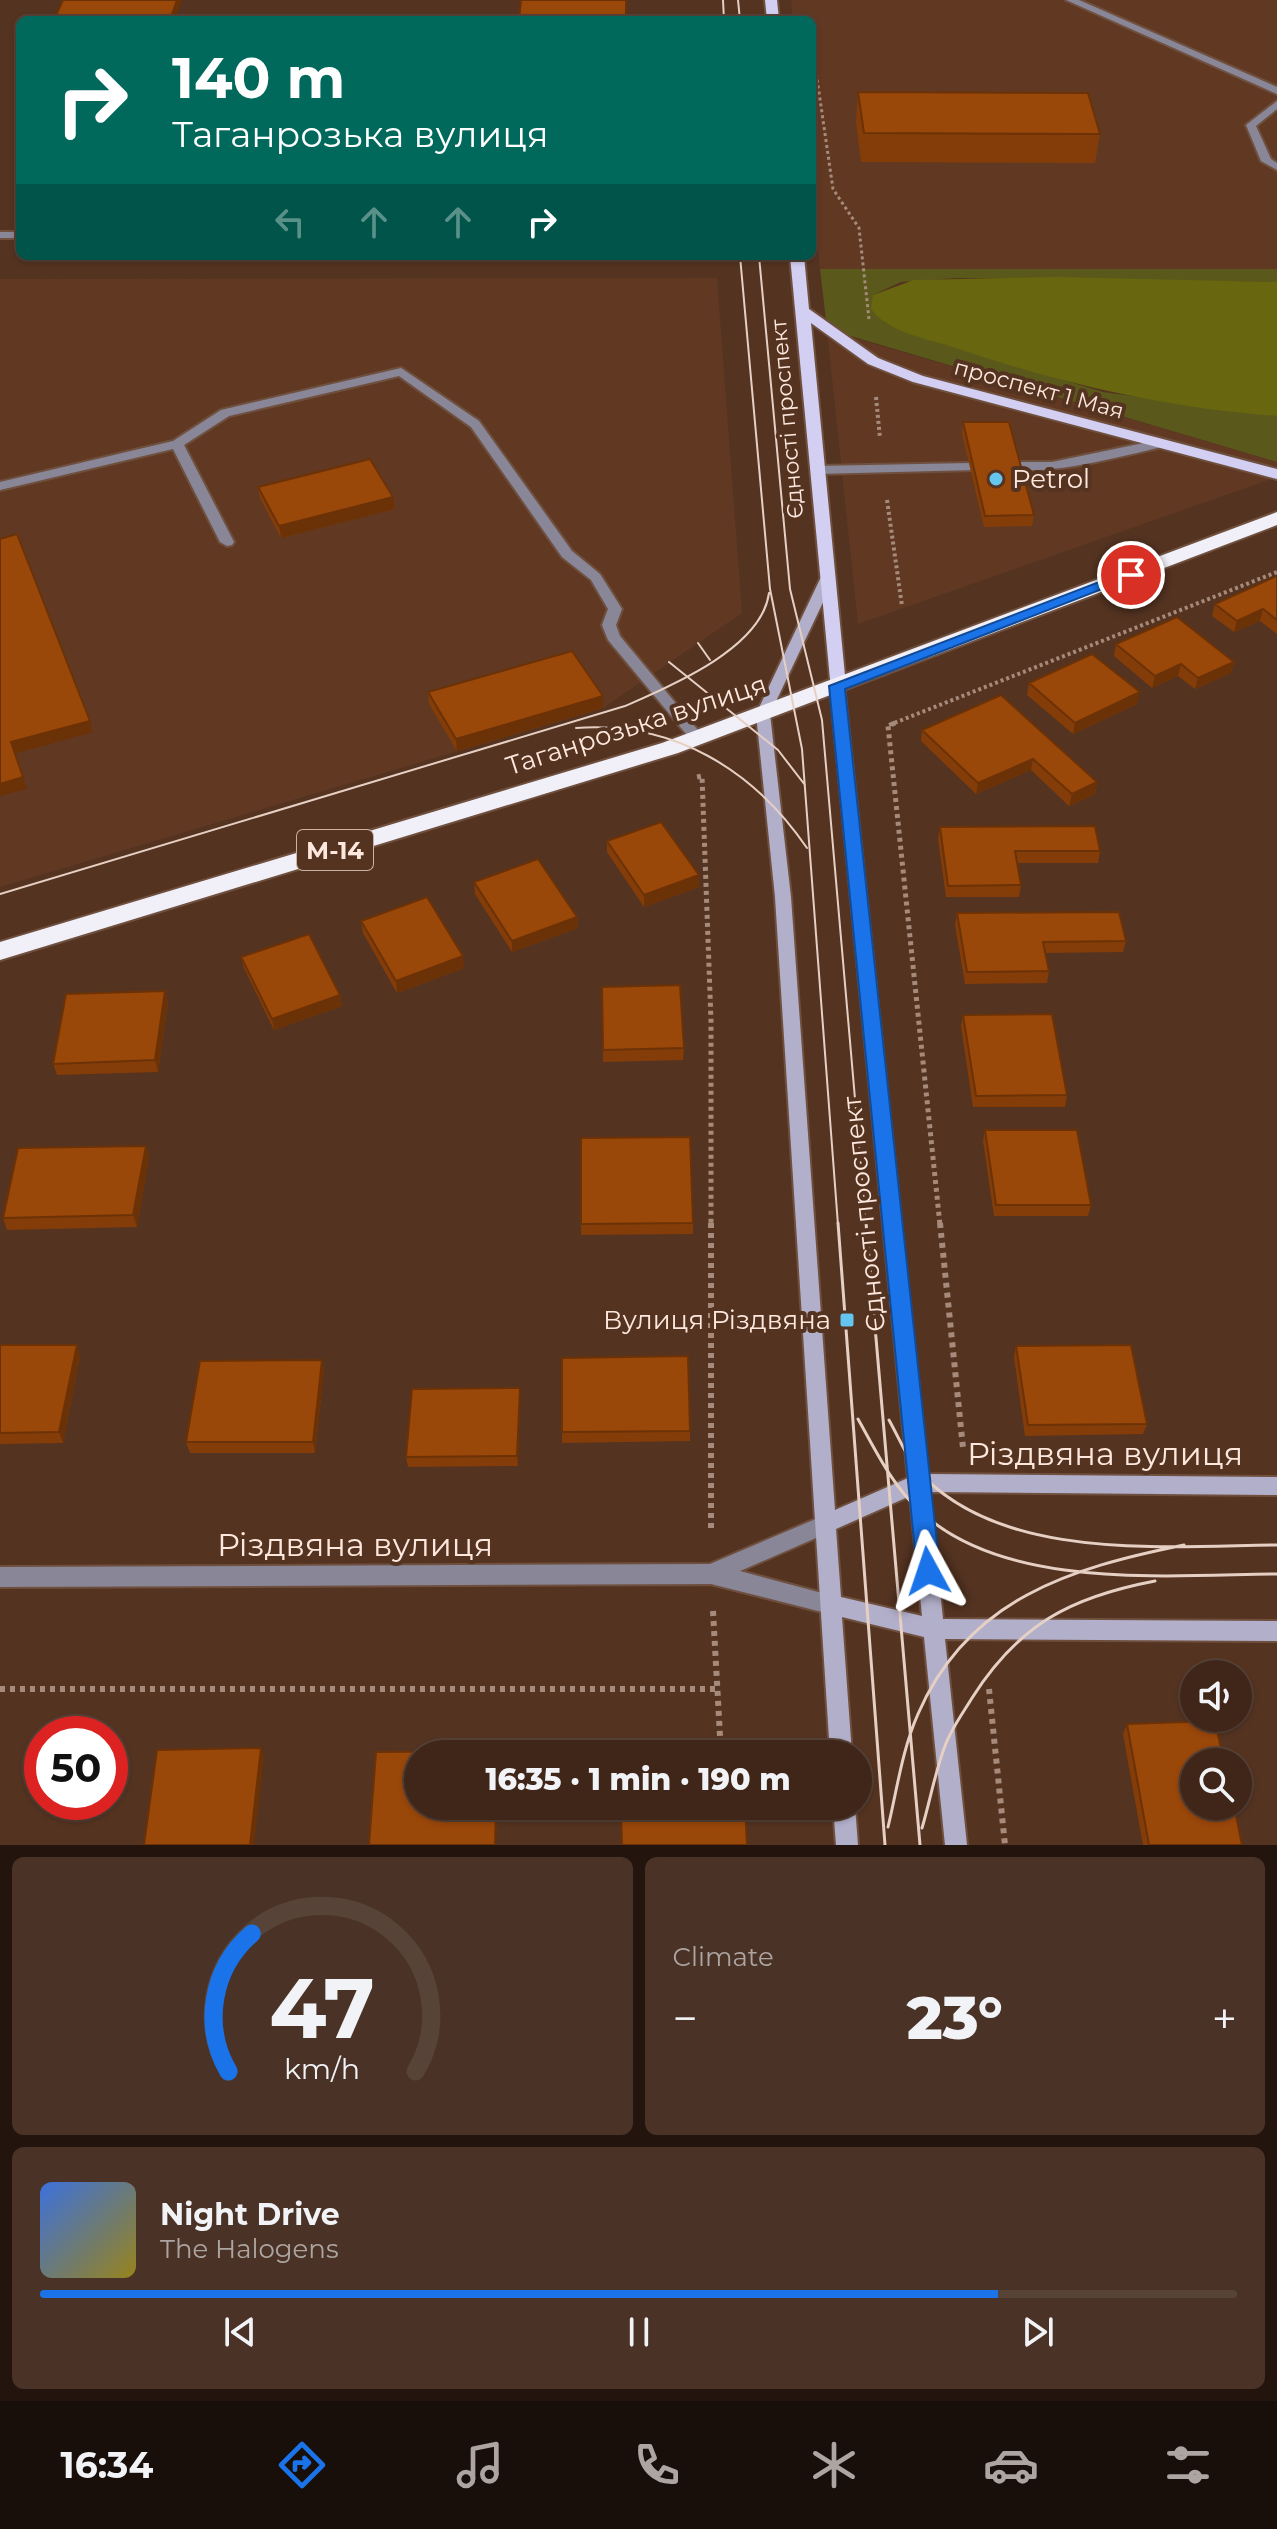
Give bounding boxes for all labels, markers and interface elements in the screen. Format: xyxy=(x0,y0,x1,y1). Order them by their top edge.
text: 140 m xyxy=(172,44,345,112)
icon: right xyxy=(40,48,144,152)
text: Таганрозька вулиця xyxy=(172,112,549,156)
icon: left xyxy=(268,200,312,244)
icon: ahead xyxy=(352,200,396,244)
icon: ahead xyxy=(436,200,480,244)
icon: right xyxy=(520,200,564,244)
street label: Єдності проспект xyxy=(765,318,809,520)
street label: проспект 1 Мая xyxy=(951,353,1127,425)
place label: Petrol xyxy=(1012,463,1090,495)
marker: Petrol xyxy=(987,470,1005,488)
pin xyxy=(1097,541,1165,609)
icon: arrive xyxy=(1109,553,1153,597)
street label: Таганрозька вулиця xyxy=(502,668,770,782)
road number: М-14 xyxy=(297,830,373,870)
street label: Єдності проспект xyxy=(836,1094,892,1333)
place label: Вулиця Різдвяна xyxy=(603,1304,831,1336)
marker: Вулиця Різдвяна xyxy=(838,1311,856,1329)
street label: Різдвяна вулиця xyxy=(967,1434,1243,1473)
street label: Різдвяна вулиця xyxy=(217,1525,493,1564)
position arrow xyxy=(886,1529,970,1613)
map controls xyxy=(1180,1660,1252,1820)
button: sound xyxy=(1180,1660,1252,1732)
speed limit sign: 50 xyxy=(24,1716,128,1820)
button: search xyxy=(1180,1748,1252,1820)
text: 16:35 · 1 min · 190 m xyxy=(485,1761,791,1798)
text: Climate xyxy=(673,1941,774,1973)
text: 47 xyxy=(270,1957,375,2059)
text: 23° xyxy=(907,1981,1003,2054)
text: − xyxy=(673,1991,698,2045)
text: + xyxy=(1212,1991,1237,2045)
text: km/h xyxy=(284,2051,360,2086)
text: Night Drive xyxy=(160,2196,340,2233)
text: The Halogens xyxy=(160,2233,339,2265)
icon: previous xyxy=(218,2310,262,2354)
icon: pause xyxy=(617,2310,661,2354)
icon: next xyxy=(1016,2310,1060,2354)
icon: directions xyxy=(274,2437,330,2493)
icon: music xyxy=(452,2437,508,2493)
icon: phone xyxy=(629,2437,685,2493)
icon: climate xyxy=(806,2437,862,2493)
icon: car xyxy=(983,2437,1039,2493)
icon: filters xyxy=(1160,2437,1216,2493)
text: 16:34 xyxy=(61,2443,153,2487)

